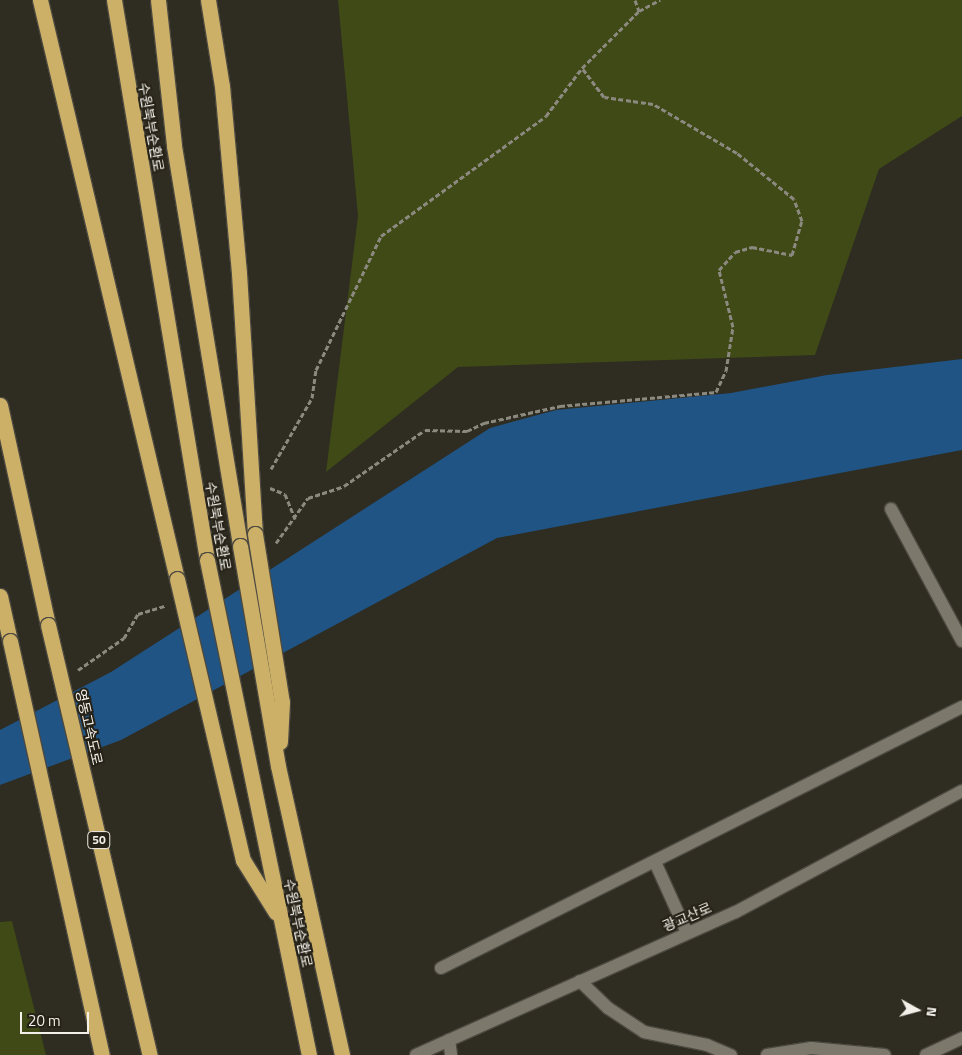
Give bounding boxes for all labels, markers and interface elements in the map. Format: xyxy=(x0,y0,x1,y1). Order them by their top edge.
street label: 수원북부순환로 xyxy=(135,81,167,173)
street label: 수원북부순환로 xyxy=(202,480,234,572)
street label: 영동고속도로 xyxy=(72,687,106,767)
road number: 50 xyxy=(86,830,112,850)
street label: 수원북부순환로 xyxy=(280,877,316,969)
street label: 광교산로 xyxy=(660,899,714,935)
north arrow xyxy=(892,985,942,1035)
scale bar xyxy=(22,1002,91,1034)
text: N xyxy=(921,1006,943,1018)
text: 20 m xyxy=(28,1009,61,1032)

